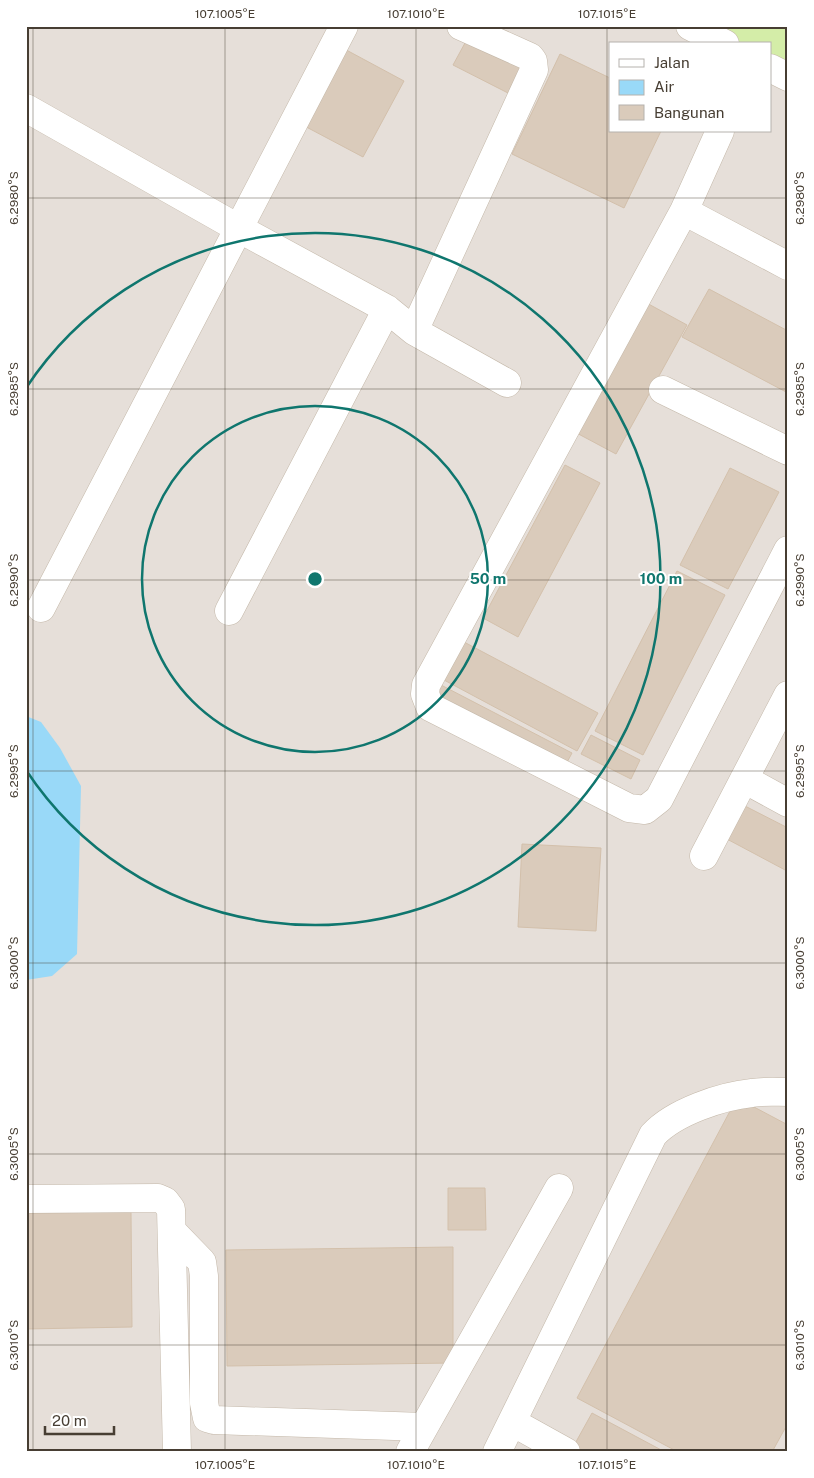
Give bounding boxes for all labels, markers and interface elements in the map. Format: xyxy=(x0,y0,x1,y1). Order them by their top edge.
text: 107.1005°E xyxy=(195,7,255,21)
text: 107.1010°E xyxy=(387,7,445,21)
text: 107.1015°E xyxy=(578,7,636,21)
legend xyxy=(609,42,772,132)
text: Jalan xyxy=(654,54,690,71)
text: Air xyxy=(654,78,674,95)
text: Bangunan xyxy=(654,104,725,121)
text: 6.2980°S xyxy=(7,171,21,225)
text: 6.2980°S xyxy=(793,171,807,225)
text: 6.2985°S xyxy=(7,362,21,416)
text: 6.2985°S xyxy=(793,362,807,416)
text: 6.2990°S xyxy=(7,553,21,607)
text: 6.2990°S xyxy=(793,553,807,607)
centre of rings xyxy=(306,570,324,588)
text: 50 m xyxy=(470,570,506,587)
text: 100 m xyxy=(640,570,682,587)
text: 6.2995°S xyxy=(7,744,21,798)
text: 6.2995°S xyxy=(793,744,807,798)
text: 6.3000°S xyxy=(7,936,21,990)
text: 6.3000°S xyxy=(793,936,807,990)
text: 6.3005°S xyxy=(7,1127,21,1181)
text: 6.3005°S xyxy=(793,1127,807,1181)
text: 6.3010°S xyxy=(7,1320,21,1370)
text: 6.3010°S xyxy=(793,1320,807,1370)
scale bar xyxy=(45,1403,114,1435)
text: 20 m xyxy=(52,1412,87,1429)
text: 107.1005°E xyxy=(195,1458,255,1472)
text: 107.1010°E xyxy=(387,1458,445,1472)
text: 107.1015°E xyxy=(578,1458,636,1472)

